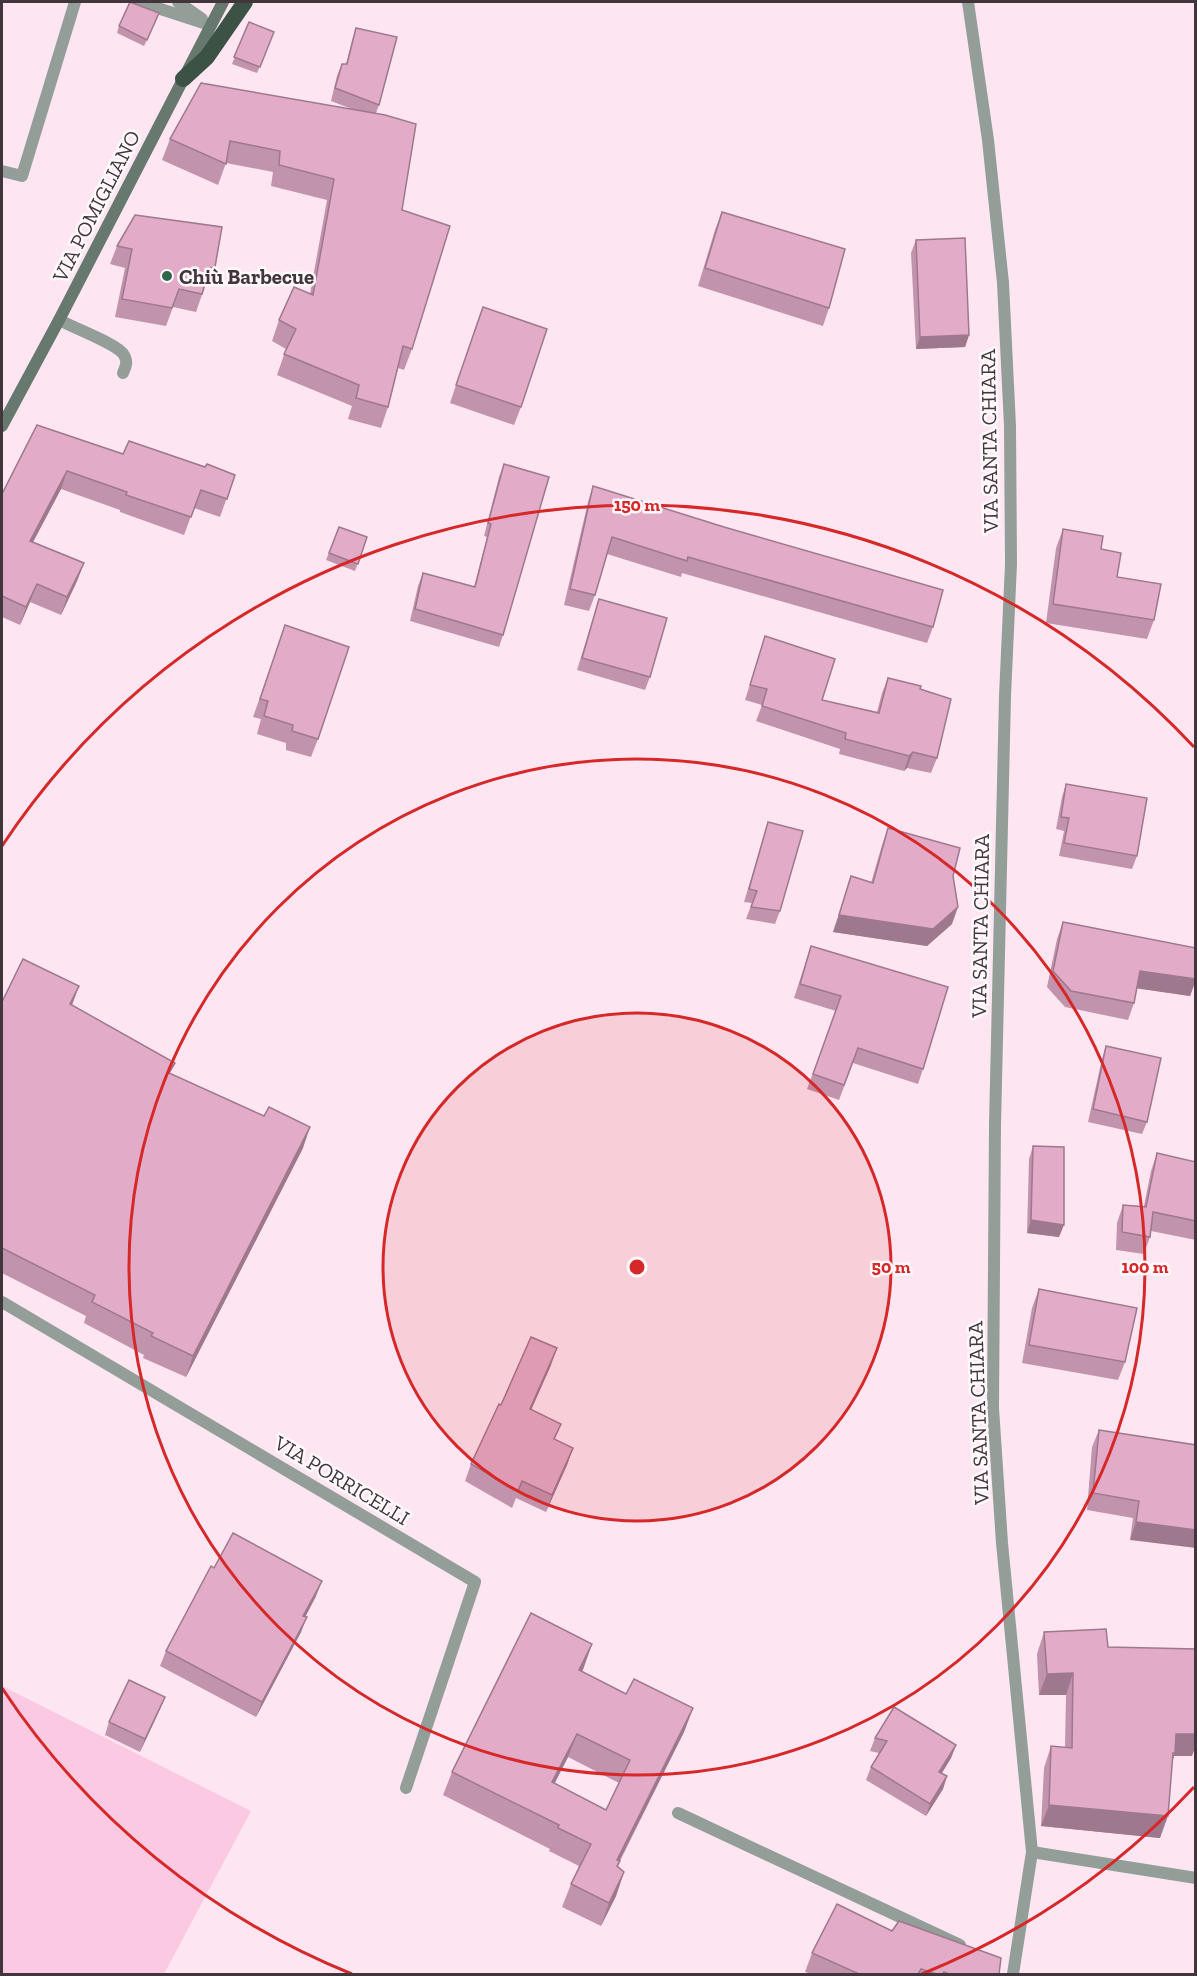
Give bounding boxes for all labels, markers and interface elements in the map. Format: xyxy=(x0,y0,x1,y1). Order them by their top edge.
street label: VIA POMIGLIANO xyxy=(46,126,145,287)
place label: Chiù Barbecue xyxy=(179,264,314,289)
marker: Chiù Barbecue xyxy=(160,269,174,283)
street label: VIA SANTA CHIARA xyxy=(975,348,1003,534)
text: 150 m xyxy=(614,494,660,516)
street label: VIA SANTA CHIARA xyxy=(966,833,994,1019)
text: 50 m xyxy=(872,1256,911,1278)
text: 100 m xyxy=(1121,1256,1169,1278)
centre of rings xyxy=(627,1257,647,1277)
street label: VIA SANTA CHIARA xyxy=(962,1320,994,1506)
street label: VIA PORRICELLI xyxy=(269,1429,414,1530)

